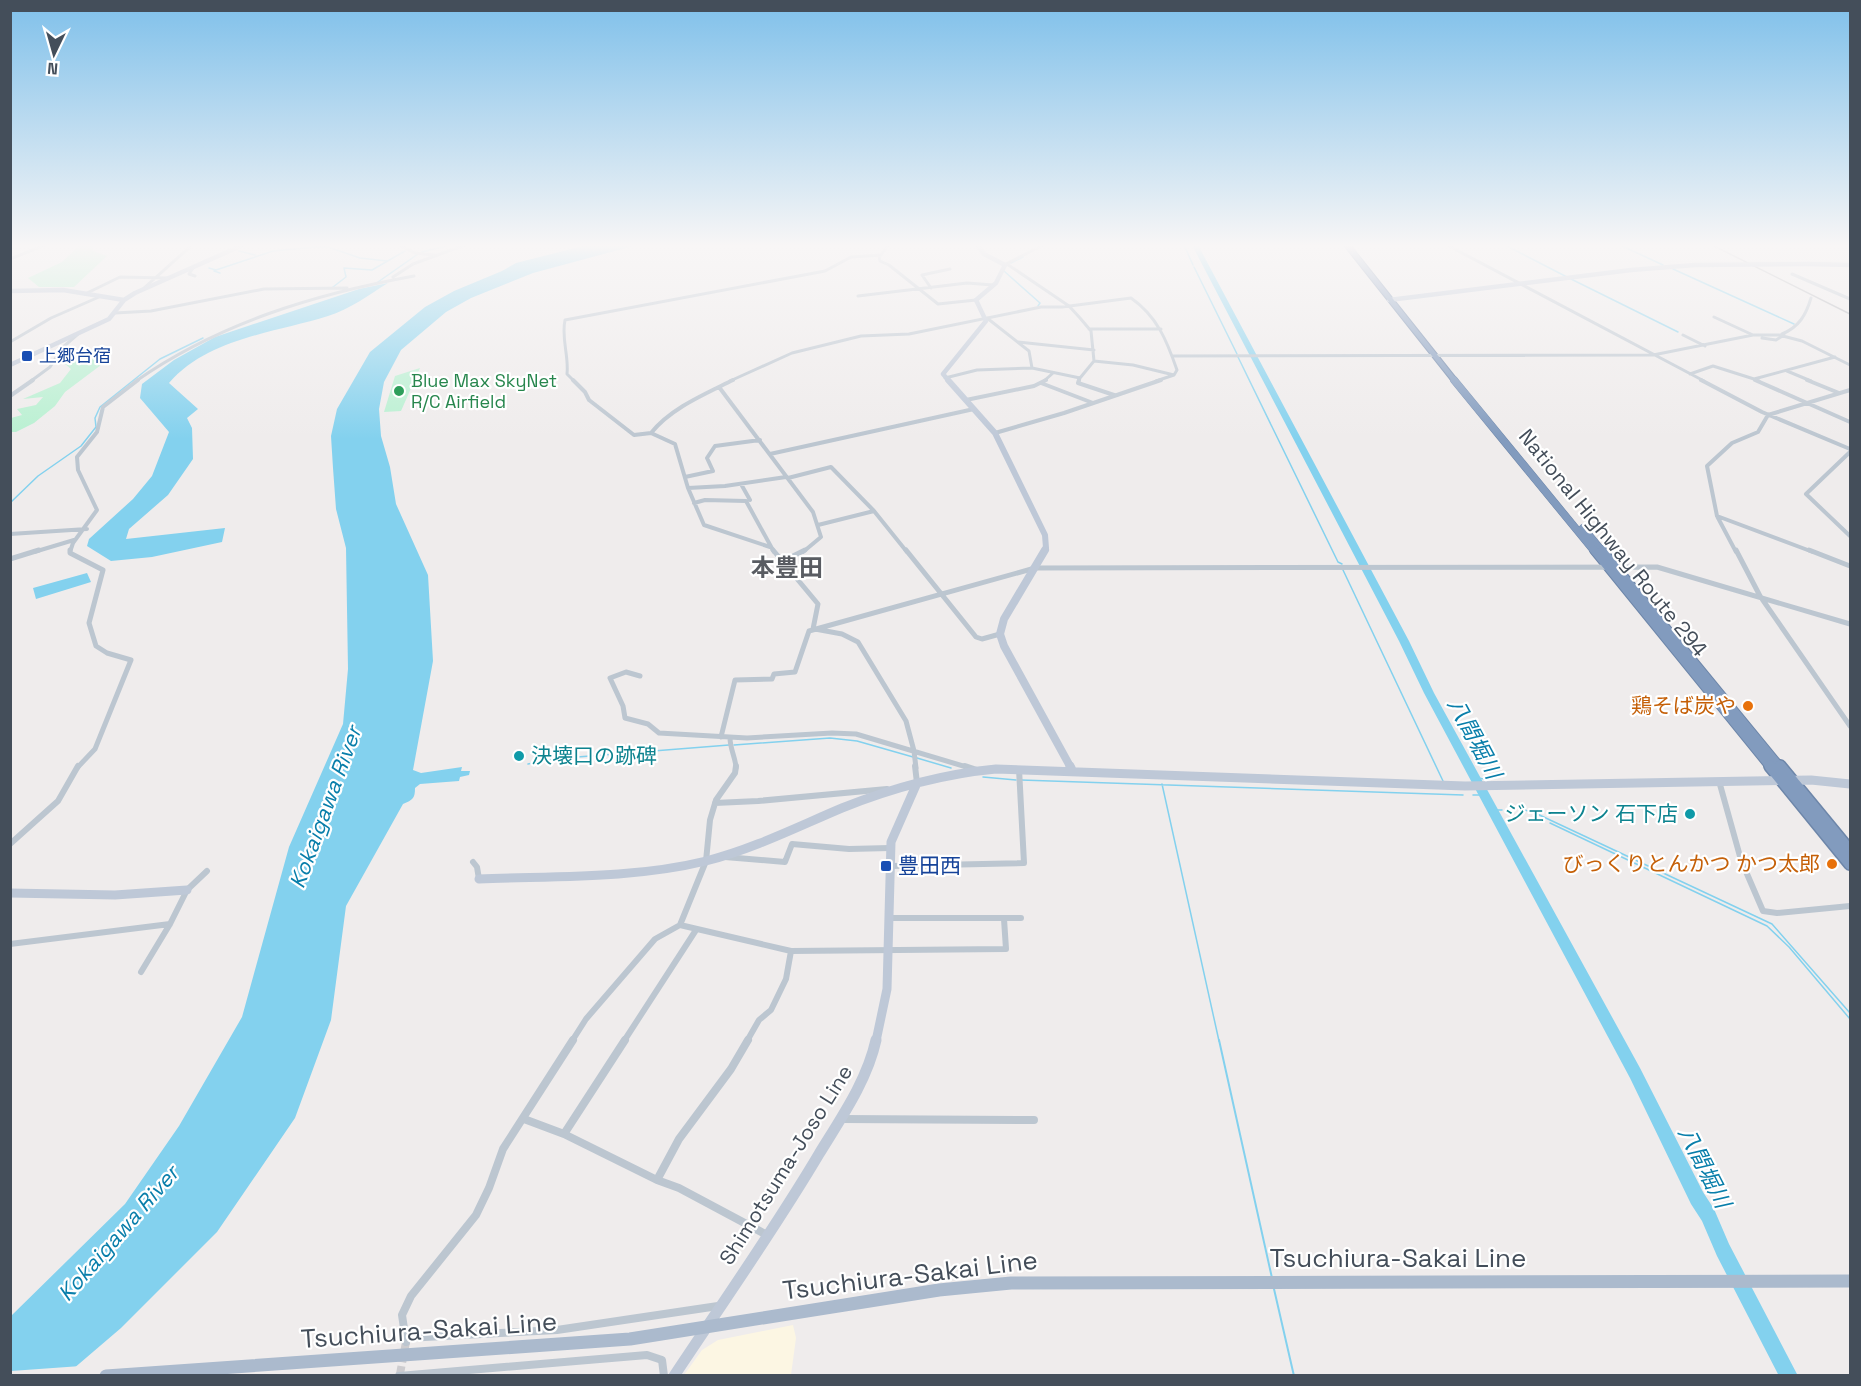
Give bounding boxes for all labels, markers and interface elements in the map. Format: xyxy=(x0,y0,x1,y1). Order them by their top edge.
north arrow xyxy=(24,24,84,84)
text: N xyxy=(46,58,59,79)
place label: 上郷台宿 xyxy=(39,344,111,367)
marker: 上郷台宿 xyxy=(20,349,34,363)
place label: Blue Max SkyNet R/C Airfield xyxy=(411,369,557,413)
marker: Blue Max SkyNet R/C Airfield xyxy=(392,384,406,398)
street label: National Highway Route 294 xyxy=(1513,423,1714,662)
district label: 本豊田 xyxy=(751,552,823,583)
place label: 鶏そば炭や xyxy=(1631,692,1736,719)
water label: 八間堀川 xyxy=(1442,693,1509,785)
marker: 鶏そば炭や xyxy=(1741,699,1755,713)
water label: Kokaigawa River xyxy=(283,720,368,892)
place label: 決壊口の跡碑 xyxy=(531,742,657,769)
marker: 決壊口の跡碑 xyxy=(512,749,526,763)
place label: ジェーソン 石下店 xyxy=(1505,800,1678,827)
marker: ジェーソン 石下店 xyxy=(1683,807,1697,821)
place label: びっくりとんかつ かつ太郎 xyxy=(1563,850,1820,877)
place label: 豊田西 xyxy=(898,852,961,879)
marker: びっくりとんかつ かつ太郎 xyxy=(1825,857,1839,871)
marker: 豊田西 xyxy=(879,859,893,873)
street label: Shimotsuma-Joso Line xyxy=(713,1060,858,1270)
water label: 八間堀川 xyxy=(1673,1121,1738,1214)
water label: Kokaigawa River xyxy=(52,1157,186,1307)
street label: Tsuchiura-Sakai Line xyxy=(1270,1241,1526,1275)
street label: Tsuchiura-Sakai Line xyxy=(780,1242,1040,1308)
street label: Tsuchiura-Sakai Line xyxy=(300,1304,558,1356)

